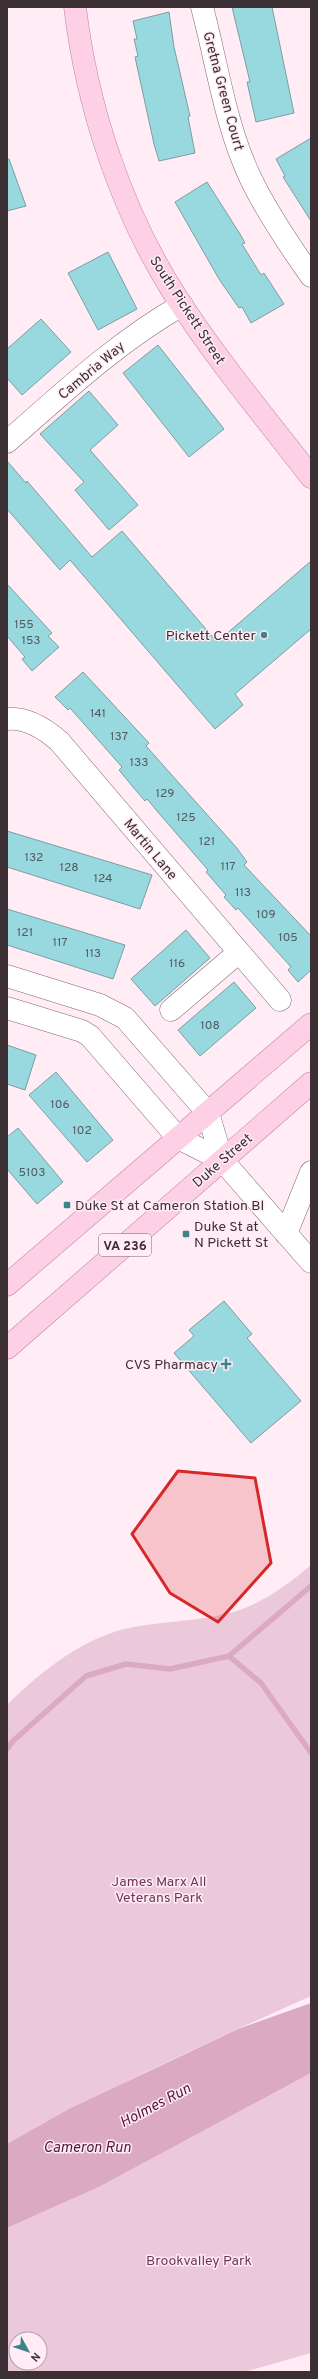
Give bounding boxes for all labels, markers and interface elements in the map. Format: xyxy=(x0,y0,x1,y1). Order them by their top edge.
street label: Gretna Green Court xyxy=(198,30,247,153)
street label: South Pickett Street xyxy=(145,253,228,368)
street label: Cambria Way xyxy=(55,338,129,404)
house number: 155 xyxy=(14,617,34,633)
place label: Pickett Center xyxy=(166,628,257,645)
marker: Pickett Center xyxy=(259,630,269,640)
house number: 153 xyxy=(21,633,41,649)
house number: 141 xyxy=(90,706,106,722)
house number: 137 xyxy=(110,729,128,745)
house number: 133 xyxy=(130,755,148,771)
house number: 129 xyxy=(156,786,174,802)
house number: 125 xyxy=(176,810,196,826)
street label: Martin Lane xyxy=(119,816,180,884)
house number: 121 xyxy=(199,834,215,850)
house number: 132 xyxy=(25,850,43,866)
house number: 117 xyxy=(220,859,236,875)
house number: 128 xyxy=(59,860,79,876)
house number: 124 xyxy=(93,871,113,887)
house number: 113 xyxy=(235,885,251,901)
house number: 109 xyxy=(256,907,276,923)
house number: 121 xyxy=(17,925,33,941)
house number: 105 xyxy=(278,930,298,946)
house number: 117 xyxy=(52,935,68,951)
house number: 113 xyxy=(85,946,101,962)
house number: 116 xyxy=(169,956,185,972)
house number: 108 xyxy=(200,1018,220,1034)
house number: 106 xyxy=(50,1097,70,1113)
house number: 102 xyxy=(72,1123,92,1139)
street label: Duke Street xyxy=(190,1131,256,1192)
house number: 5103 xyxy=(19,1165,45,1181)
place label: Duke St at Cameron Station Bl xyxy=(75,1198,264,1215)
marker: Duke St at Cameron Station Bl xyxy=(62,1200,72,1210)
place label: Duke St at N Pickett St xyxy=(194,1219,268,1252)
marker: Duke St at N Pickett St xyxy=(181,1229,191,1239)
road number: VA 236 xyxy=(99,1234,151,1256)
place label: CVS Pharmacy xyxy=(125,1357,218,1374)
marker: CVS Pharmacy xyxy=(221,1359,231,1369)
park label: James Marx All Veterans Park xyxy=(111,1874,207,1907)
water label: Holmes Run xyxy=(117,2080,194,2133)
water label: Cameron Run xyxy=(43,2139,131,2158)
park label: Brookvalley Park xyxy=(146,2253,252,2270)
north arrow xyxy=(8,2331,48,2371)
text: N xyxy=(27,2349,43,2364)

